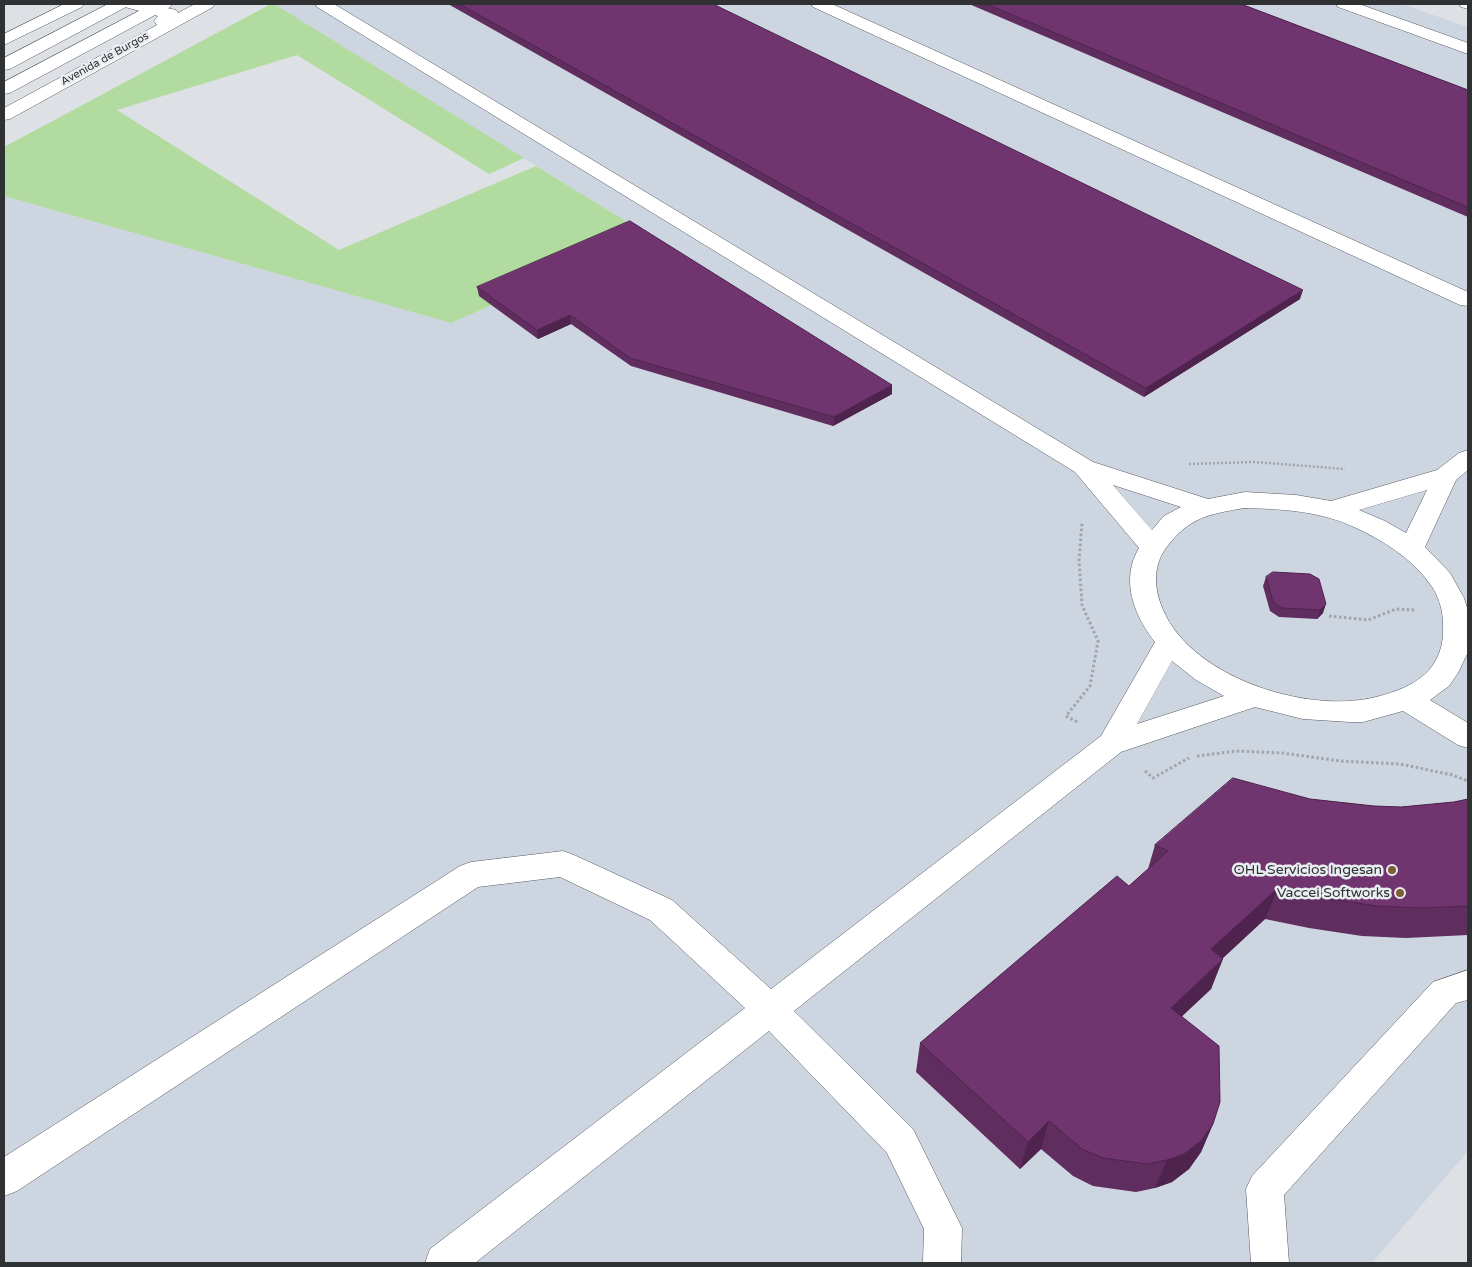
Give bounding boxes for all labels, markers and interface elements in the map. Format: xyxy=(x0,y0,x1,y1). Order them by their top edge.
street label: Avenida de Burgos xyxy=(59,29,151,89)
place label: OHL Servicios Ingesan xyxy=(1233,862,1382,878)
marker: OHL Servicios Ingesan xyxy=(1386,864,1398,876)
place label: Vaccei Softworks xyxy=(1277,885,1390,901)
marker: Vaccei Softworks xyxy=(1394,887,1406,899)

